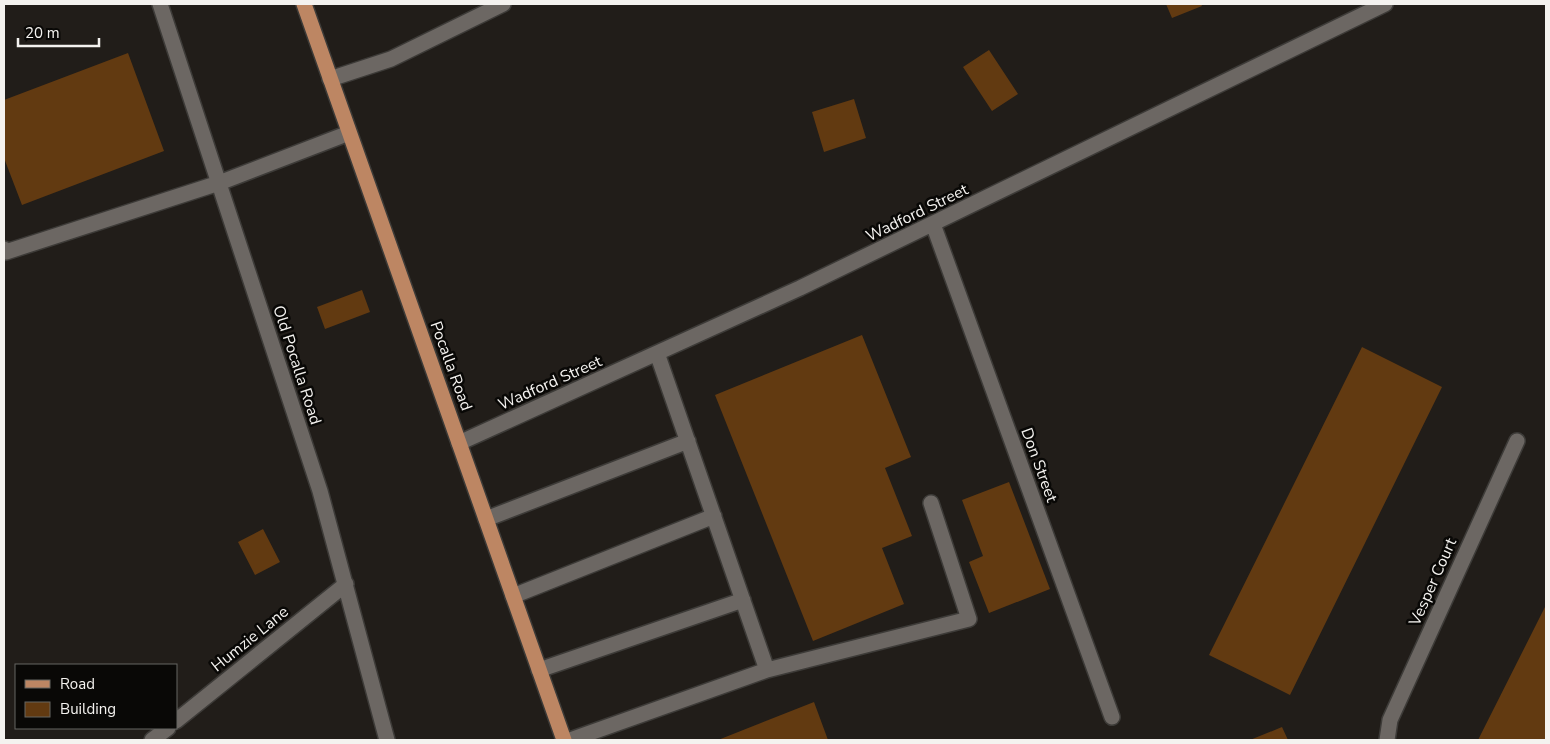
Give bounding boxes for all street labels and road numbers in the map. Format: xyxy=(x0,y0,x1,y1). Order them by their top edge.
street label: Wadford Street xyxy=(862,179,972,247)
street label: Old Pocalla Road xyxy=(267,303,327,427)
street label: Pocalla Road xyxy=(425,318,477,414)
street label: Wadford Street xyxy=(495,350,606,416)
street label: Don Street xyxy=(1015,425,1063,506)
street label: Vesper Court xyxy=(1403,534,1462,630)
street label: Humzie Lane xyxy=(207,601,293,677)

